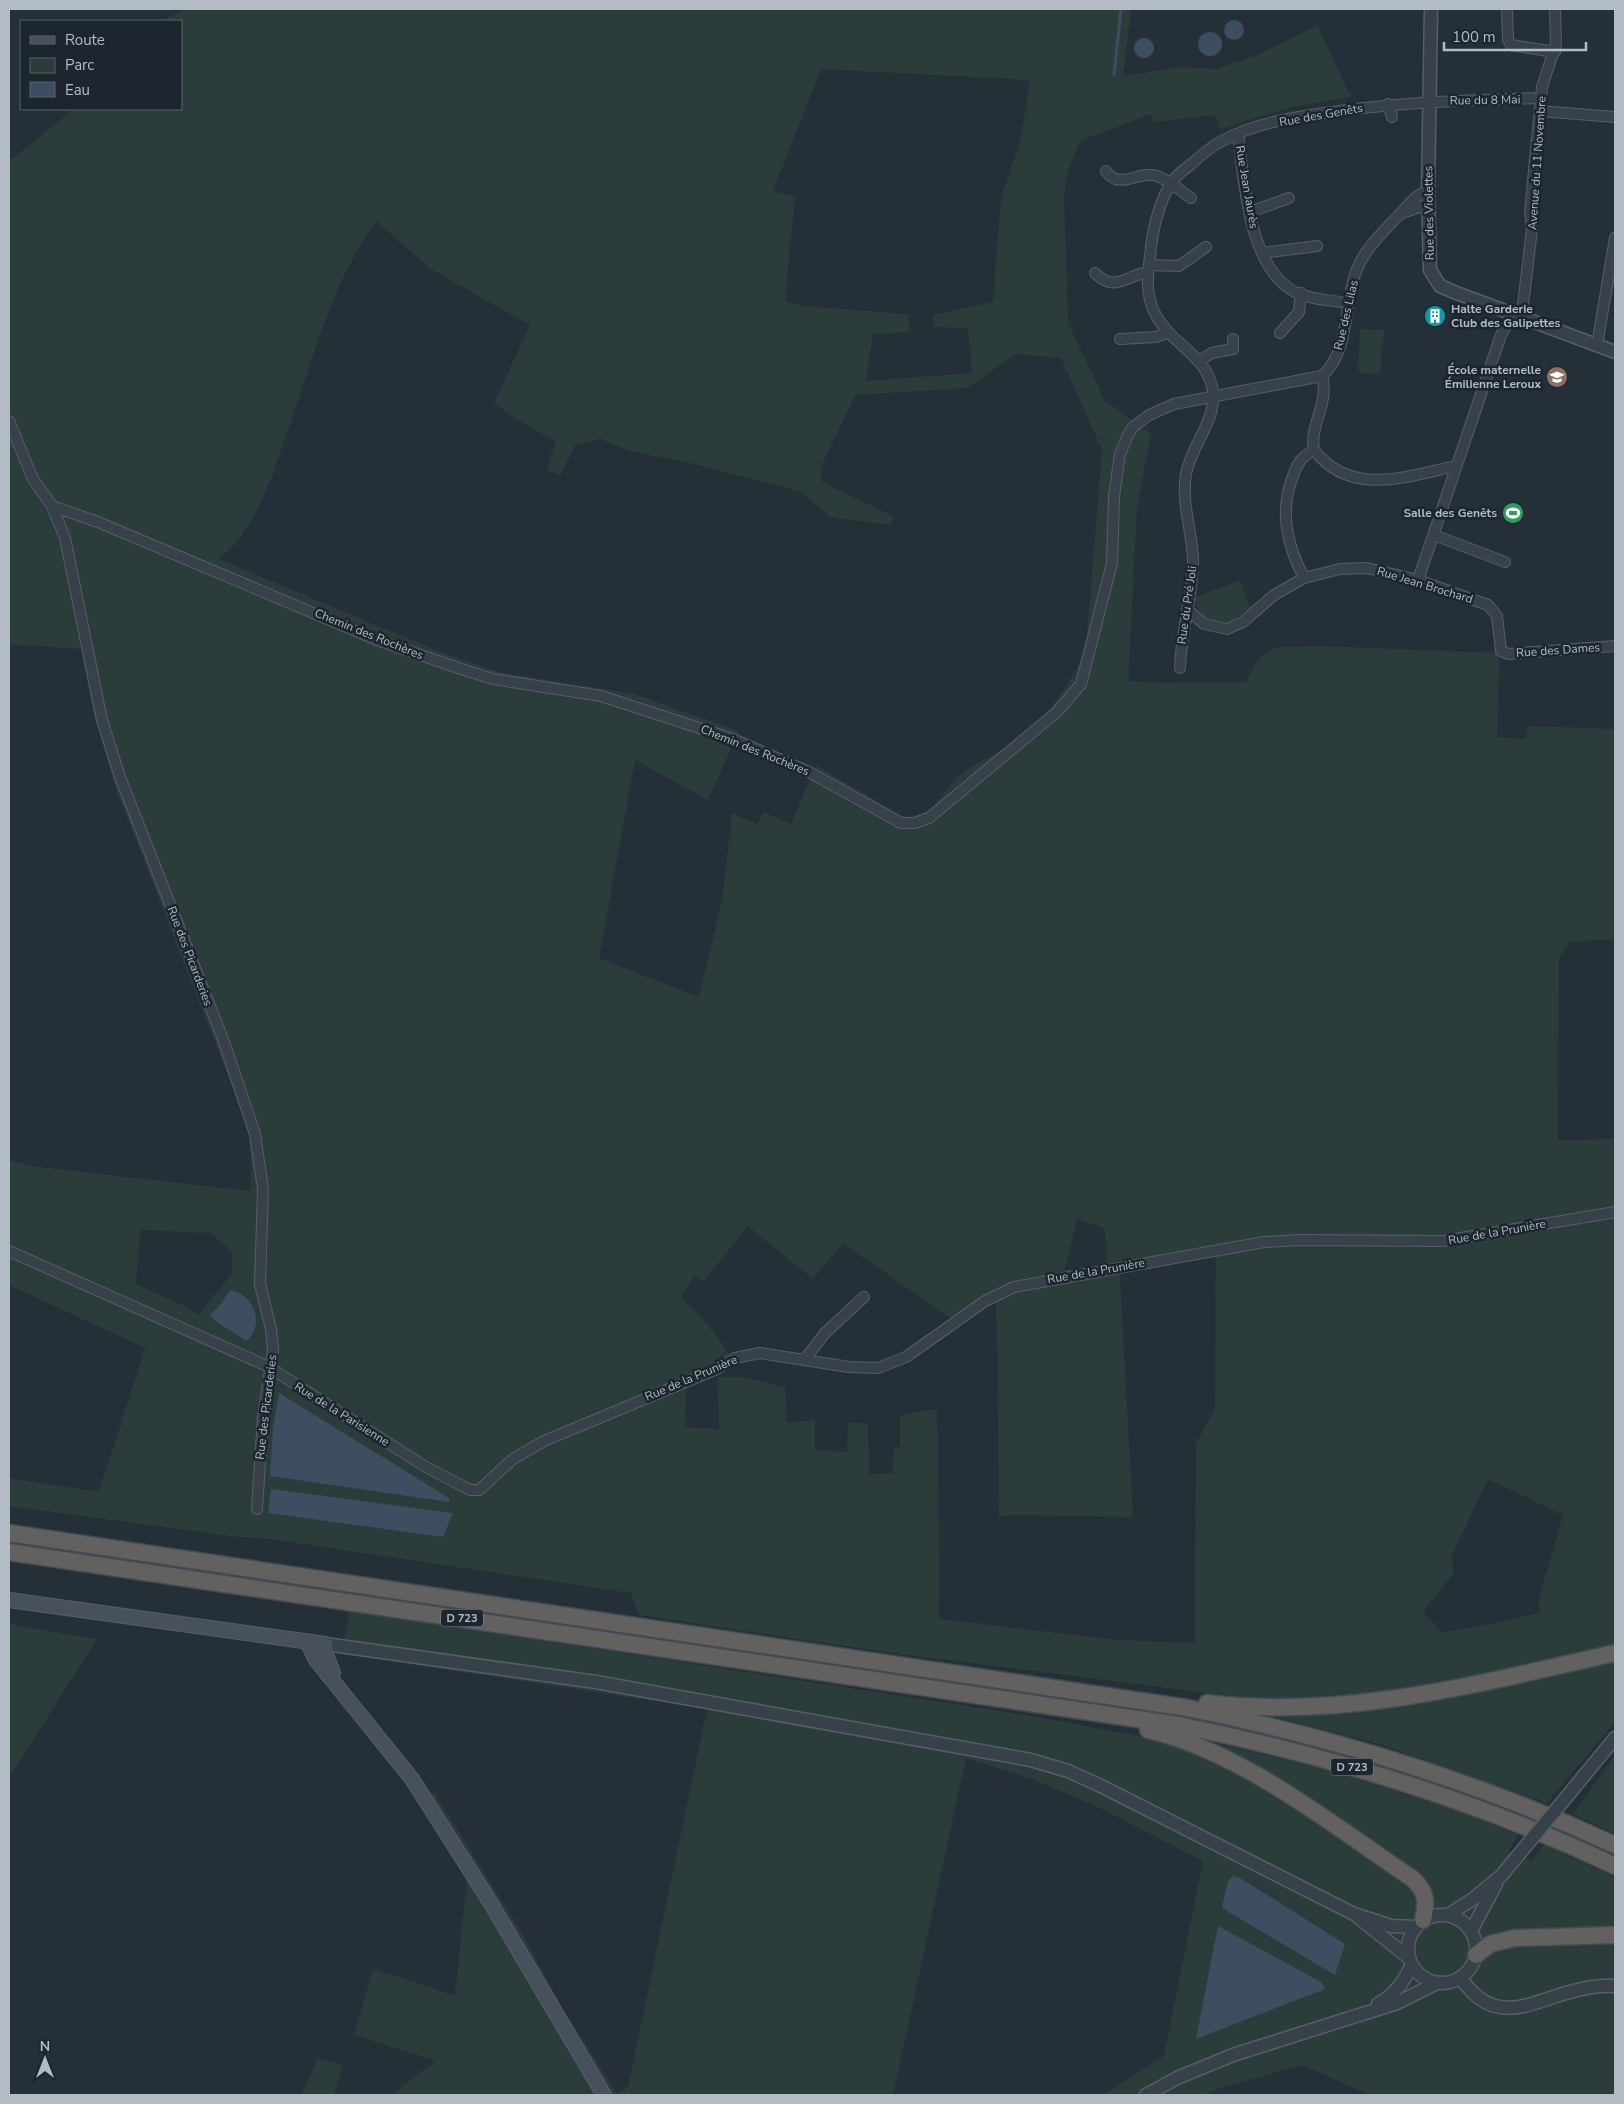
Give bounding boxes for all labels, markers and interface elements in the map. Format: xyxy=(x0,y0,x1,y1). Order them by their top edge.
legend xyxy=(20,20,182,110)
scale bar xyxy=(1444,20,1586,52)
text: 100 m xyxy=(1452,27,1496,47)
text: Route xyxy=(65,30,105,50)
text: Parc xyxy=(65,55,94,75)
text: Eau xyxy=(65,80,90,100)
street label: Rue du 8 Mai xyxy=(1449,91,1521,109)
street label: Avenue du 11 Novembre xyxy=(1524,96,1550,230)
street label: Rue des Genêts xyxy=(1278,100,1364,130)
street label: Rue Jean Jaurès xyxy=(1232,144,1262,230)
street label: Rue des Violettes xyxy=(1420,165,1438,260)
street label: Rue des Lilas xyxy=(1330,278,1362,352)
place label: Halte Garderie Club des Galipettes xyxy=(1451,301,1560,331)
building icon: Halte Garderie Club des Galipettes xyxy=(1423,304,1447,328)
place label: École maternelle Émilienne Leroux xyxy=(1445,362,1541,392)
school or university icon: École maternelle Émilienne Leroux xyxy=(1545,365,1569,389)
sports icon: Salle des Genêts xyxy=(1501,501,1525,525)
place label: Salle des Genêts xyxy=(1403,505,1497,521)
street label: Rue Jean Brochard xyxy=(1375,563,1475,607)
street label: Rue du Pré Joli xyxy=(1174,565,1200,645)
street label: Chemin des Rochères xyxy=(312,605,426,663)
street label: Rue des Dames xyxy=(1515,639,1601,661)
street label: Chemin des Rochères xyxy=(698,721,812,779)
street label: Rue des Picarderies xyxy=(164,904,216,1008)
street label: Rue de la Prunière xyxy=(1447,1216,1547,1248)
street label: Rue de la Prunière xyxy=(1046,1255,1146,1287)
street label: Rue de la Prunière xyxy=(642,1351,740,1405)
street label: Rue des Picarderies xyxy=(252,1353,280,1460)
street label: Rue de la Parisienne xyxy=(291,1378,393,1450)
road number: D 723 xyxy=(441,1610,483,1626)
road number: D 723 xyxy=(1331,1758,1373,1775)
north arrow xyxy=(20,2034,70,2084)
text: N xyxy=(40,2037,50,2056)

